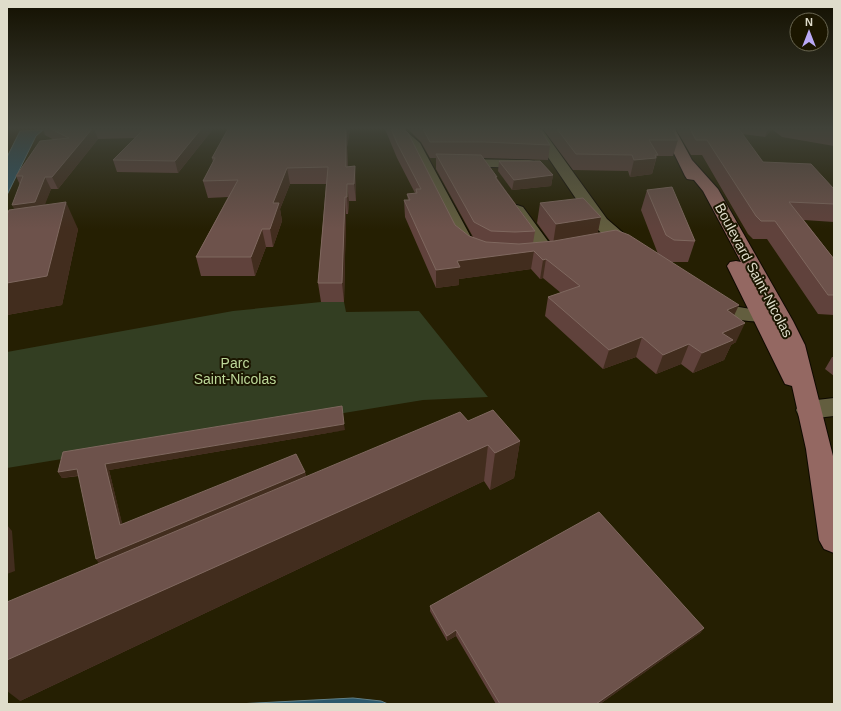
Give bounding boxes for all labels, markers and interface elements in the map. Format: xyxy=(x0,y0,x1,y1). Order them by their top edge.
north arrow xyxy=(789,12,829,52)
text: N xyxy=(805,16,813,28)
street label: Boulevard Saint-Nicolas xyxy=(712,200,796,340)
park label: Parc Saint-Nicolas xyxy=(194,355,276,387)

